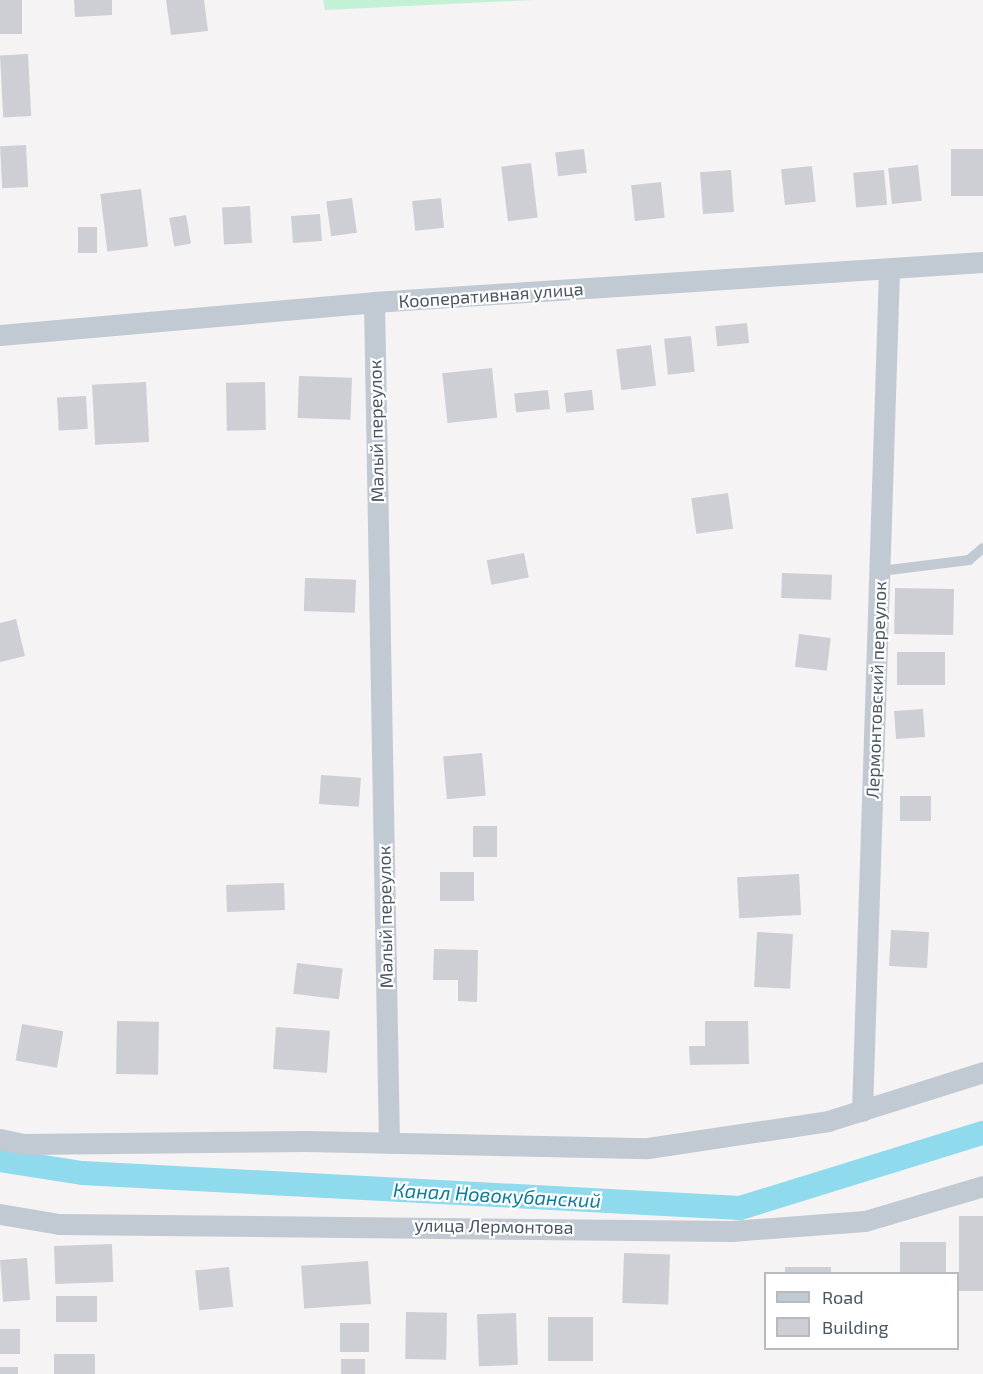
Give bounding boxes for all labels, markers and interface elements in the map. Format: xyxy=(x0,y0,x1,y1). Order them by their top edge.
street label: Кооперативная улица xyxy=(398,278,584,312)
street label: Малый переулок xyxy=(364,360,388,502)
street label: Лермонтовский переулок xyxy=(861,581,891,799)
street label: Малый переулок xyxy=(373,846,397,988)
water label: Канал Новокубанский xyxy=(392,1178,602,1212)
street label: улица Лермонтова xyxy=(414,1214,574,1238)
legend xyxy=(764,1272,959,1350)
text: Road xyxy=(822,1286,863,1308)
text: Building xyxy=(822,1316,889,1338)

